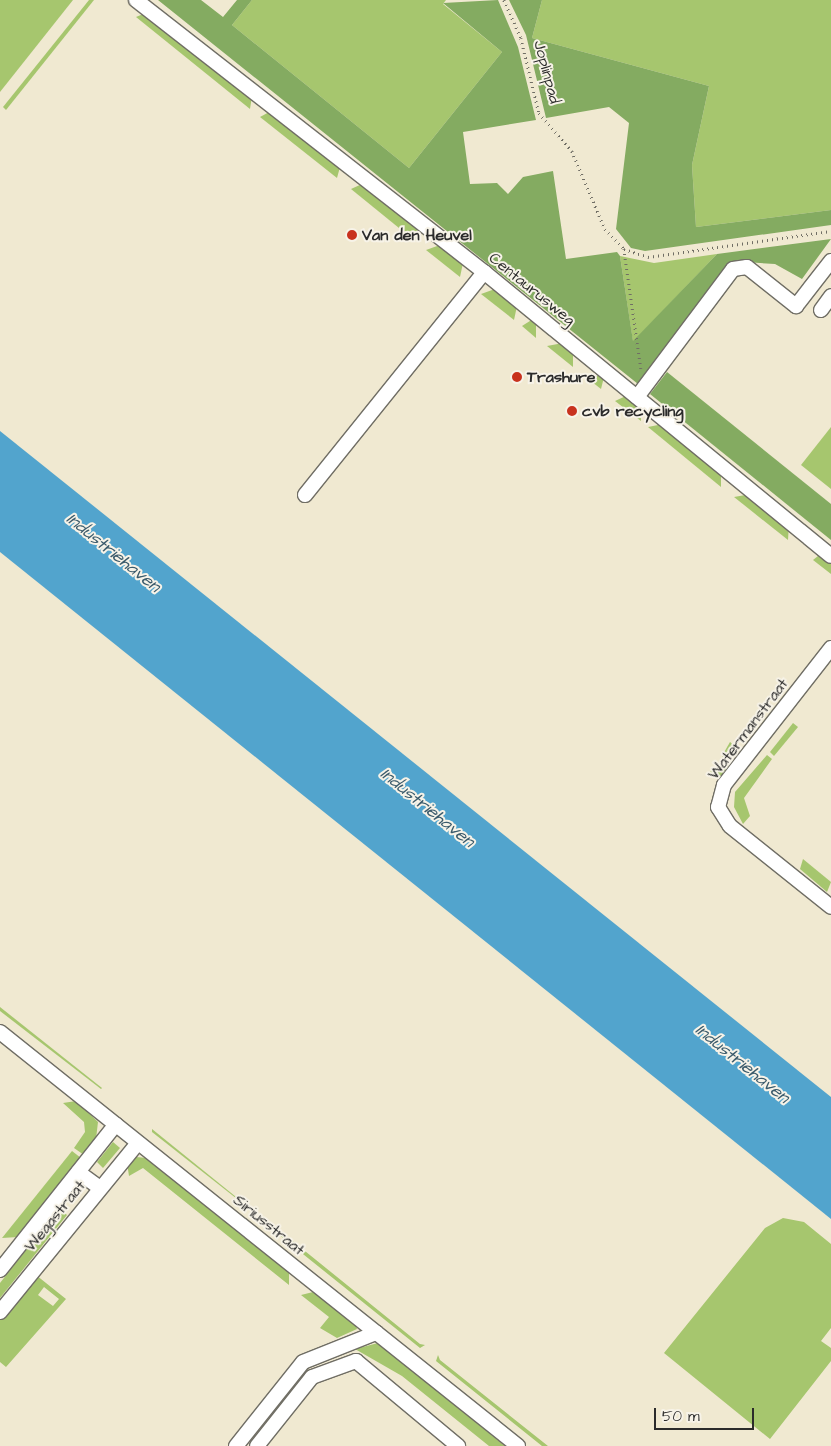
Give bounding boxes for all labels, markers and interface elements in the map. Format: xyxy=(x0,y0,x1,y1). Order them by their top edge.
street label: Joplinpad xyxy=(529,38,565,106)
place label: Van den Heuvel xyxy=(362,225,472,245)
marker: Van den Heuvel xyxy=(346,229,358,241)
street label: Centaurusweg xyxy=(485,248,579,330)
place label: Trashure xyxy=(527,367,596,387)
marker: Trashure xyxy=(511,371,523,383)
place label: cvb recycling xyxy=(582,401,684,421)
marker: cvb recycling xyxy=(566,405,578,417)
water label: Industriehaven xyxy=(62,508,164,598)
street label: Watermanstraat xyxy=(704,675,792,783)
water label: Industriehaven xyxy=(376,763,478,853)
water label: Industriehaven xyxy=(691,1019,793,1109)
street label: Wegastraat xyxy=(20,1176,90,1256)
street label: Siriusstraat xyxy=(229,1190,309,1260)
scale bar xyxy=(656,1398,756,1430)
text: 50 m xyxy=(662,1406,700,1427)

